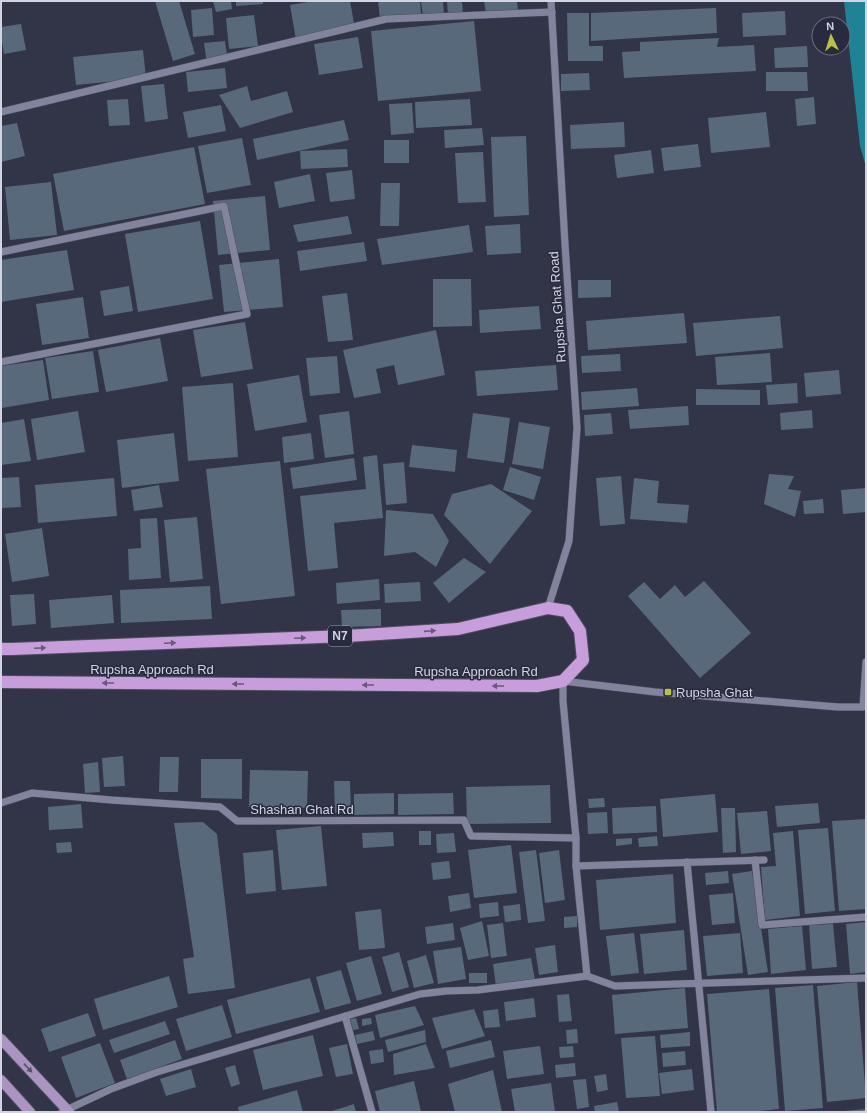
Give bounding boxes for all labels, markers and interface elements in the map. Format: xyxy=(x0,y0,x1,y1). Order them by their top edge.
north arrow xyxy=(811,16,851,56)
text: N xyxy=(826,20,835,32)
street label: Rupsha Ghat Road xyxy=(546,251,569,363)
road number: N7 xyxy=(328,626,352,646)
one-way arrow xyxy=(424,627,436,634)
one-way arrow xyxy=(294,635,307,641)
one-way arrow xyxy=(164,640,177,646)
one-way arrow xyxy=(34,645,46,652)
street label: Rupsha Approach Rd xyxy=(90,662,214,677)
street label: Rupsha Approach Rd xyxy=(414,664,538,679)
one-way arrow xyxy=(101,680,114,686)
one-way arrow xyxy=(231,681,244,687)
one-way arrow xyxy=(361,682,374,688)
one-way arrow xyxy=(491,683,504,689)
place label: Rupsha Ghat xyxy=(676,685,753,700)
marker: Rupsha Ghat xyxy=(663,687,673,697)
street label: Shashan Ghat Rd xyxy=(250,802,354,817)
one-way arrow xyxy=(23,1063,32,1073)

